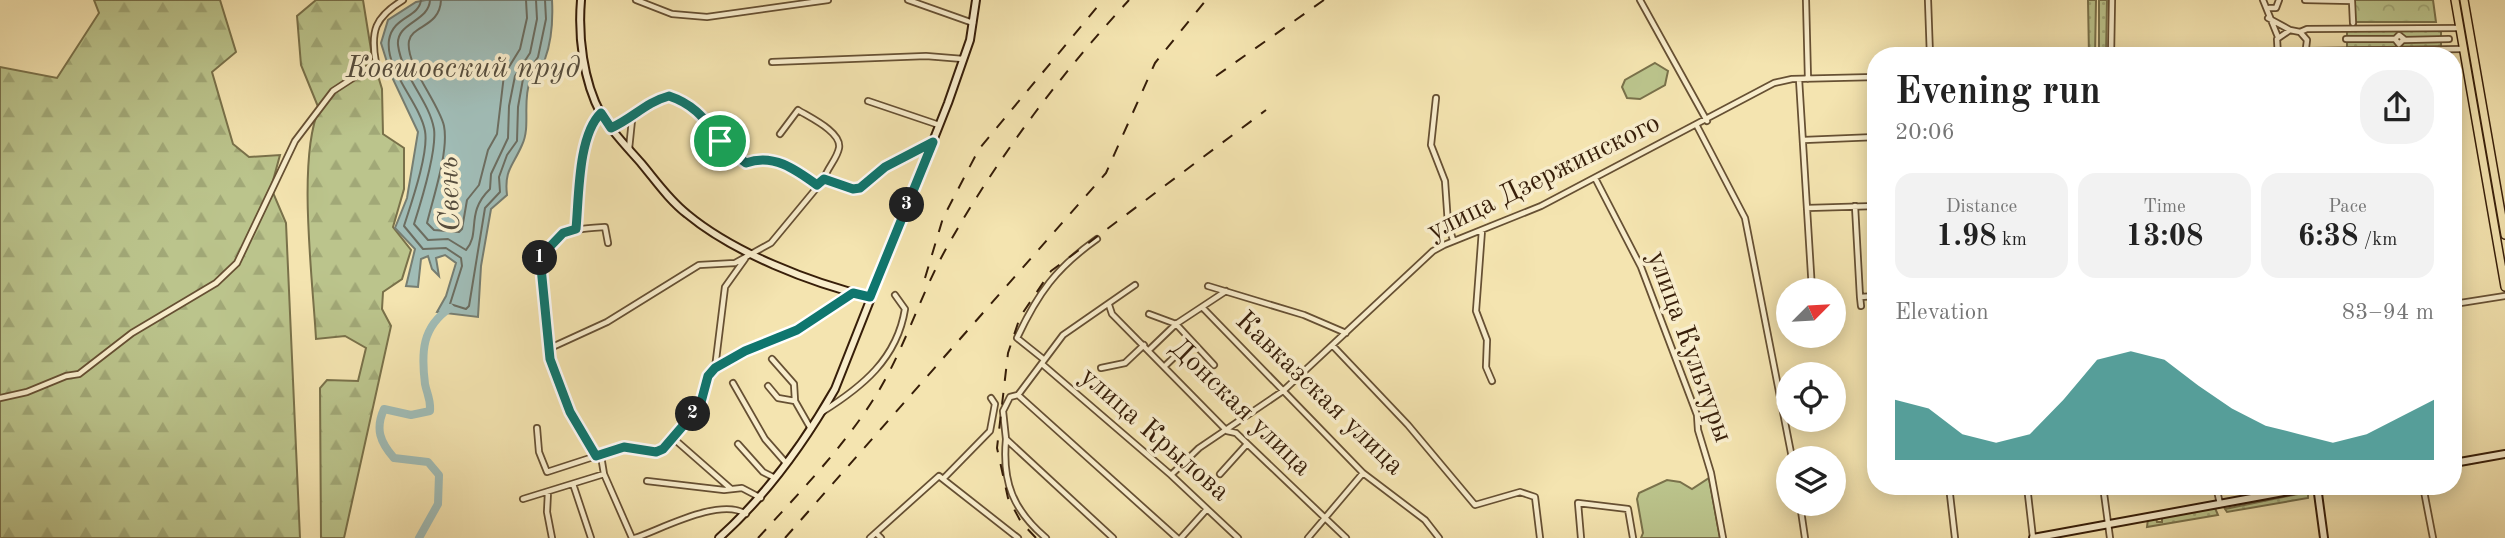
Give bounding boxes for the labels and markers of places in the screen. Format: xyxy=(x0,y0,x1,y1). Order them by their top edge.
pin xyxy=(690,111,750,171)
pin: 3 xyxy=(890,188,925,222)
pin: 1 xyxy=(522,240,558,276)
pin: 2 xyxy=(676,396,710,432)

